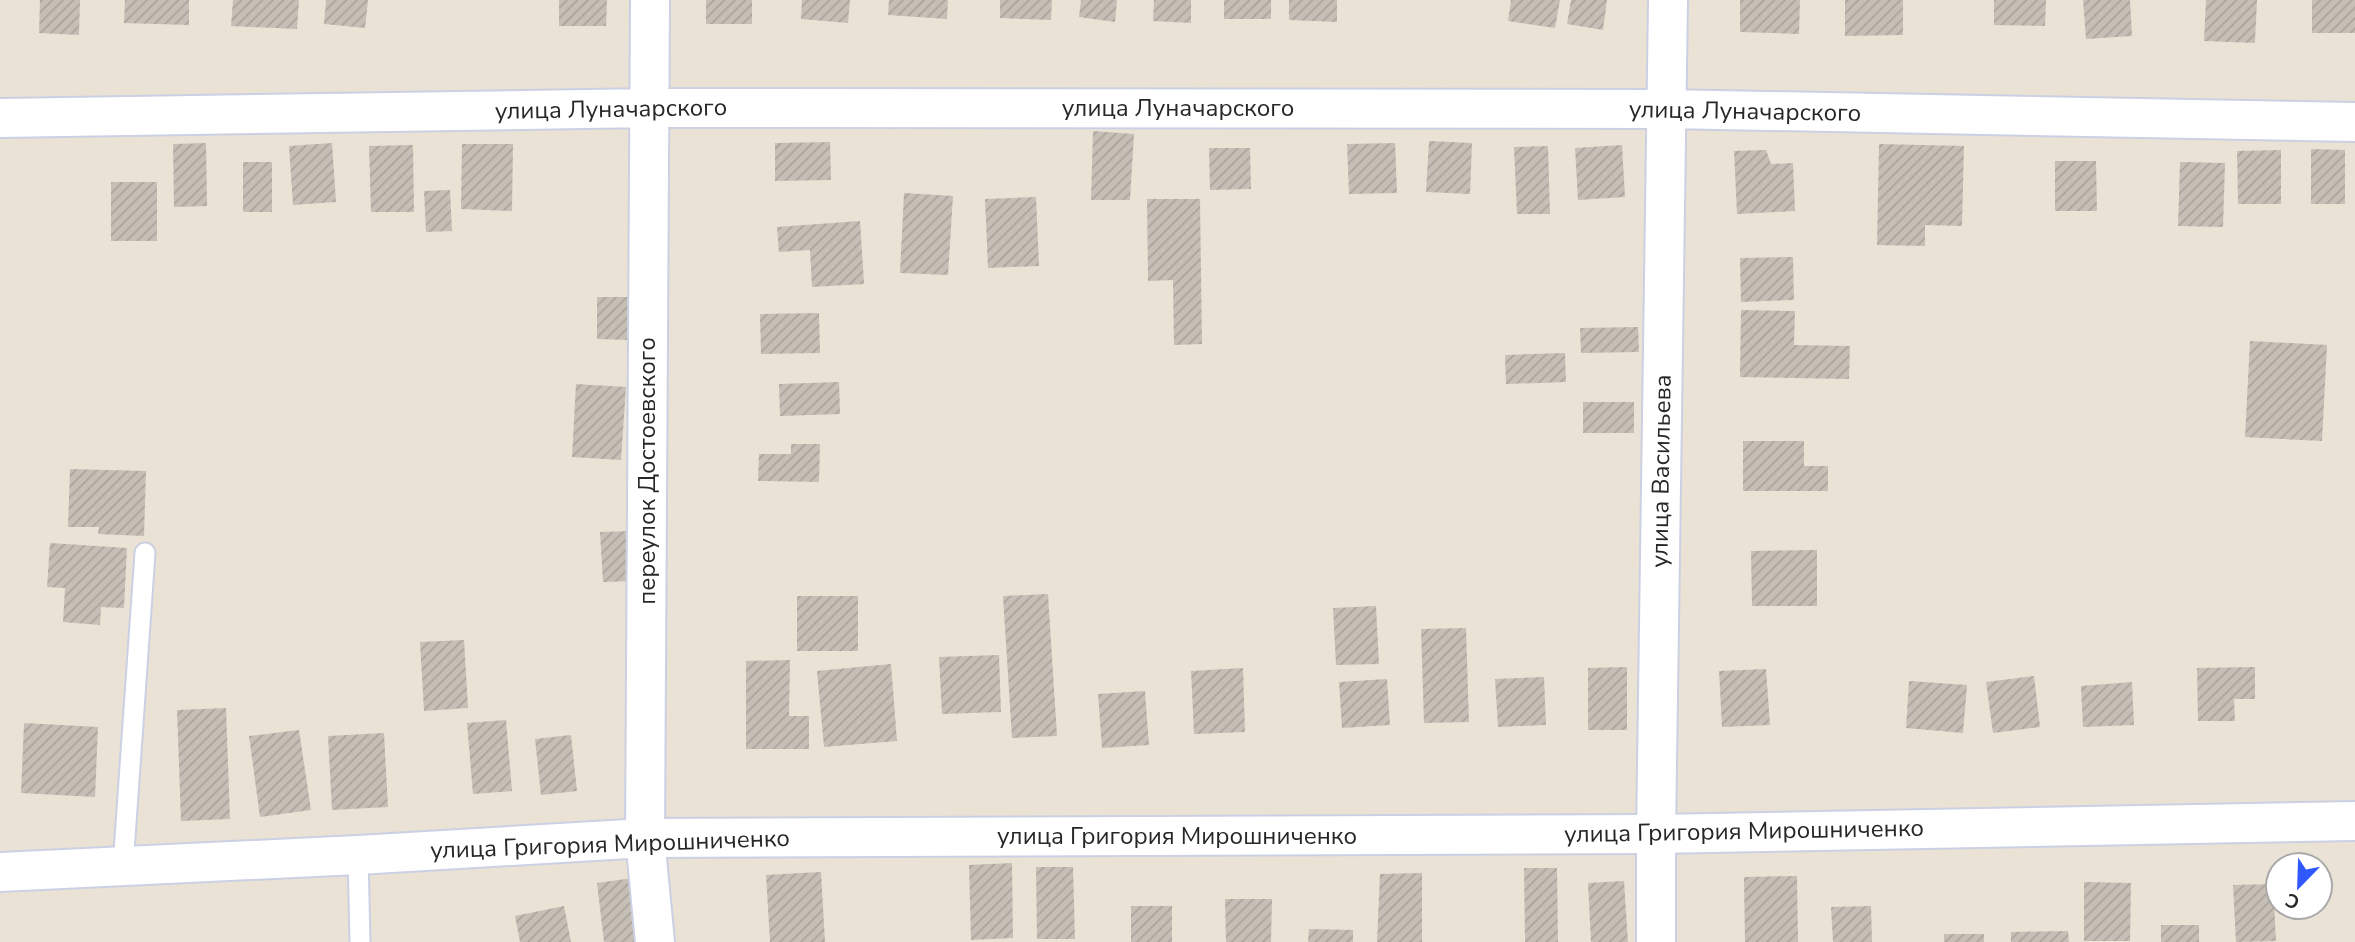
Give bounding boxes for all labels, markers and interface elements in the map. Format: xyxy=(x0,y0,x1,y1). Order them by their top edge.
street label: улица Луначарского xyxy=(494,91,728,127)
street label: улица Луначарского xyxy=(1062,92,1294,124)
street label: улица Луначарского xyxy=(1628,93,1862,129)
street label: переулок Достоевского xyxy=(631,337,663,605)
street label: улица Васильева xyxy=(1643,374,1679,568)
street label: улица Григория Мирошниченко xyxy=(1564,812,1924,850)
street label: улица Григория Мирошниченко xyxy=(997,820,1357,852)
street label: улица Григория Мирошниченко xyxy=(430,822,790,866)
north arrow xyxy=(2264,851,2334,921)
text: С xyxy=(2282,886,2304,915)

